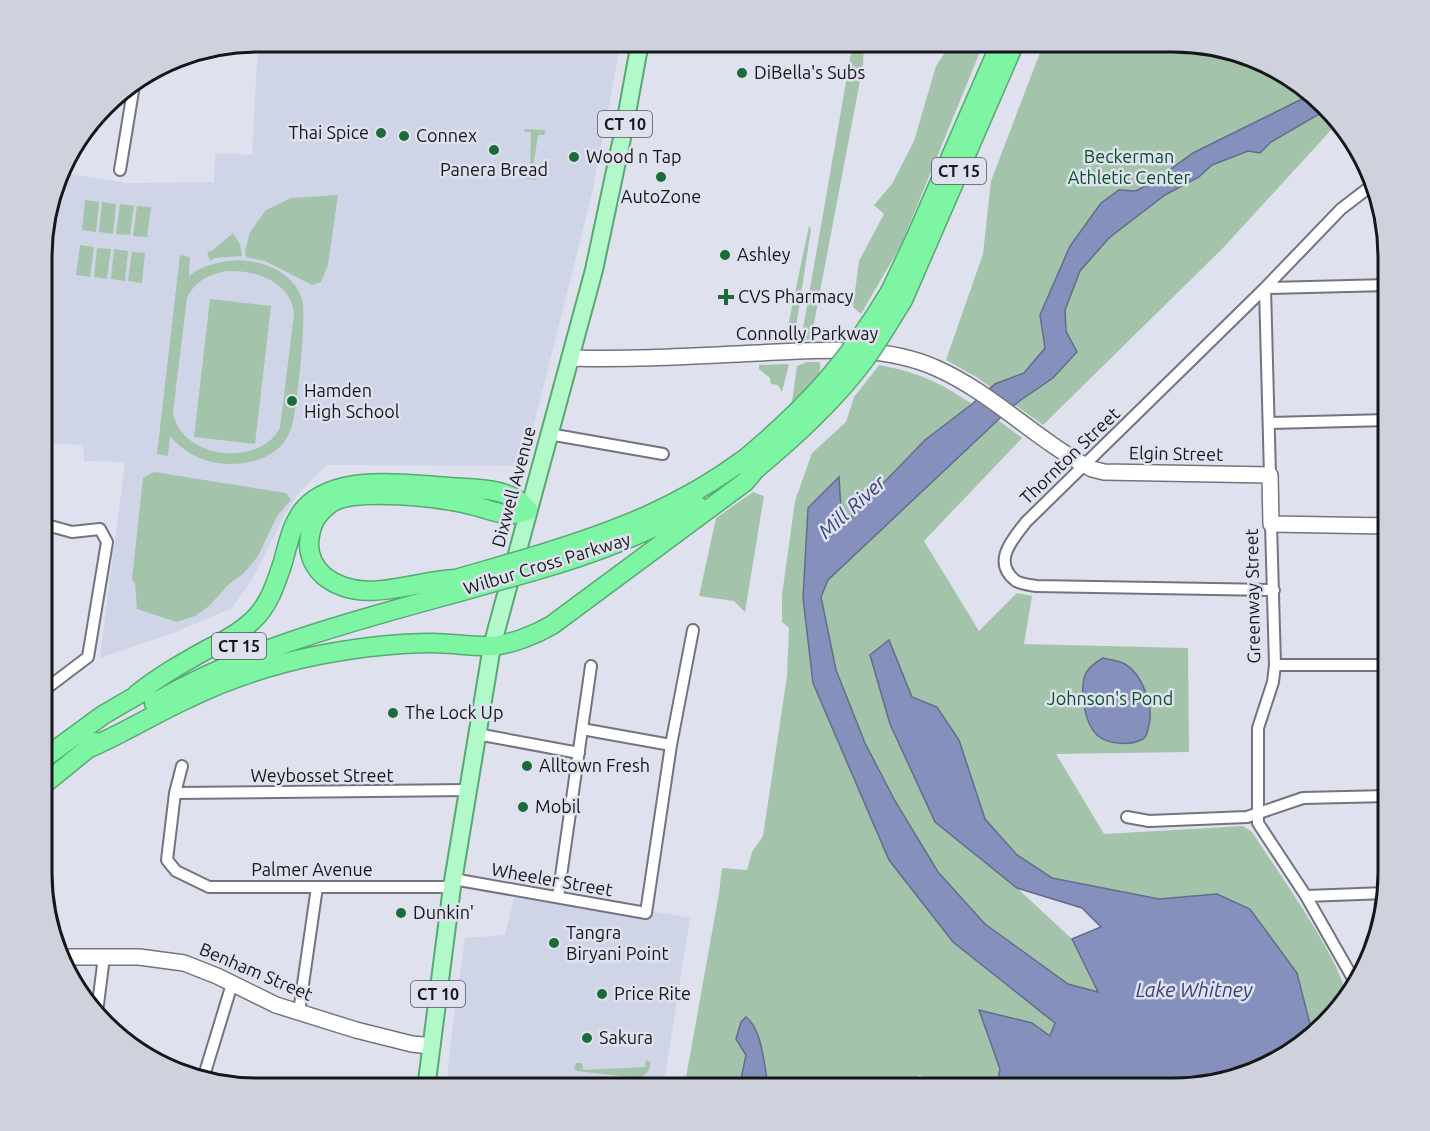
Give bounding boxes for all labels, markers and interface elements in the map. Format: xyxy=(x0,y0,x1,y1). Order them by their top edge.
place label: DiBella's Subs xyxy=(754,62,865,82)
marker: DiBella's Subs xyxy=(735,66,749,80)
road number: CT 10 xyxy=(598,111,652,137)
place label: Thai Spice xyxy=(288,122,369,142)
place label: Connex xyxy=(416,125,477,145)
marker: Thai Spice xyxy=(374,126,388,140)
marker: Connex xyxy=(397,129,411,143)
marker: Panera Bread xyxy=(487,143,501,157)
place label: Wood n Tap xyxy=(586,146,682,166)
park label: Beckerman Athletic Center xyxy=(1068,146,1191,187)
marker: Wood n Tap xyxy=(567,150,581,164)
road number: CT 15 xyxy=(932,158,986,184)
place label: Panera Bread xyxy=(440,159,548,179)
marker: AutoZone xyxy=(654,170,668,184)
place label: AutoZone xyxy=(621,186,701,206)
place label: Ashley xyxy=(737,244,791,264)
marker: Ashley xyxy=(718,248,732,262)
place label: CVS Pharmacy xyxy=(738,286,854,306)
marker: CVS Pharmacy xyxy=(719,290,733,304)
street label: Connolly Parkway xyxy=(736,323,879,343)
place label: Hamden High School xyxy=(304,380,400,421)
marker: Hamden High School xyxy=(285,394,299,408)
street label: Thornton Street xyxy=(1016,403,1123,508)
street label: Dixwell Avenue xyxy=(487,424,539,549)
street label: Elgin Street xyxy=(1129,442,1223,464)
water label: Mill River xyxy=(813,470,891,543)
street label: Wilbur Cross Parkway xyxy=(461,528,633,598)
street label: Greenway Street xyxy=(1241,528,1263,664)
road number: CT 15 xyxy=(212,633,266,659)
park label: Johnson's Pond xyxy=(1047,688,1173,708)
place label: The Lock Up xyxy=(405,702,503,722)
marker: The Lock Up xyxy=(386,706,400,720)
place label: Alltown Fresh xyxy=(539,755,650,775)
marker: Alltown Fresh xyxy=(520,759,534,773)
street label: Weybosset Street xyxy=(250,765,394,785)
place label: Mobil xyxy=(535,796,581,816)
marker: Mobil xyxy=(516,800,530,814)
street label: Palmer Avenue xyxy=(251,859,373,879)
street label: Wheeler Street xyxy=(490,859,614,900)
place label: Dunkin' xyxy=(413,902,474,922)
marker: Dunkin' xyxy=(394,906,408,920)
place label: Tangra Biryani Point xyxy=(566,922,669,963)
marker: Tangra Biryani Point xyxy=(547,936,561,950)
street label: Benham Street xyxy=(197,938,316,1004)
water label: Lake Whitney xyxy=(1136,978,1253,1001)
road number: CT 10 xyxy=(411,981,465,1007)
place label: Price Rite xyxy=(614,983,691,1003)
marker: Price Rite xyxy=(595,987,609,1001)
place label: Sakura xyxy=(599,1027,653,1047)
marker: Sakura xyxy=(580,1031,594,1045)

